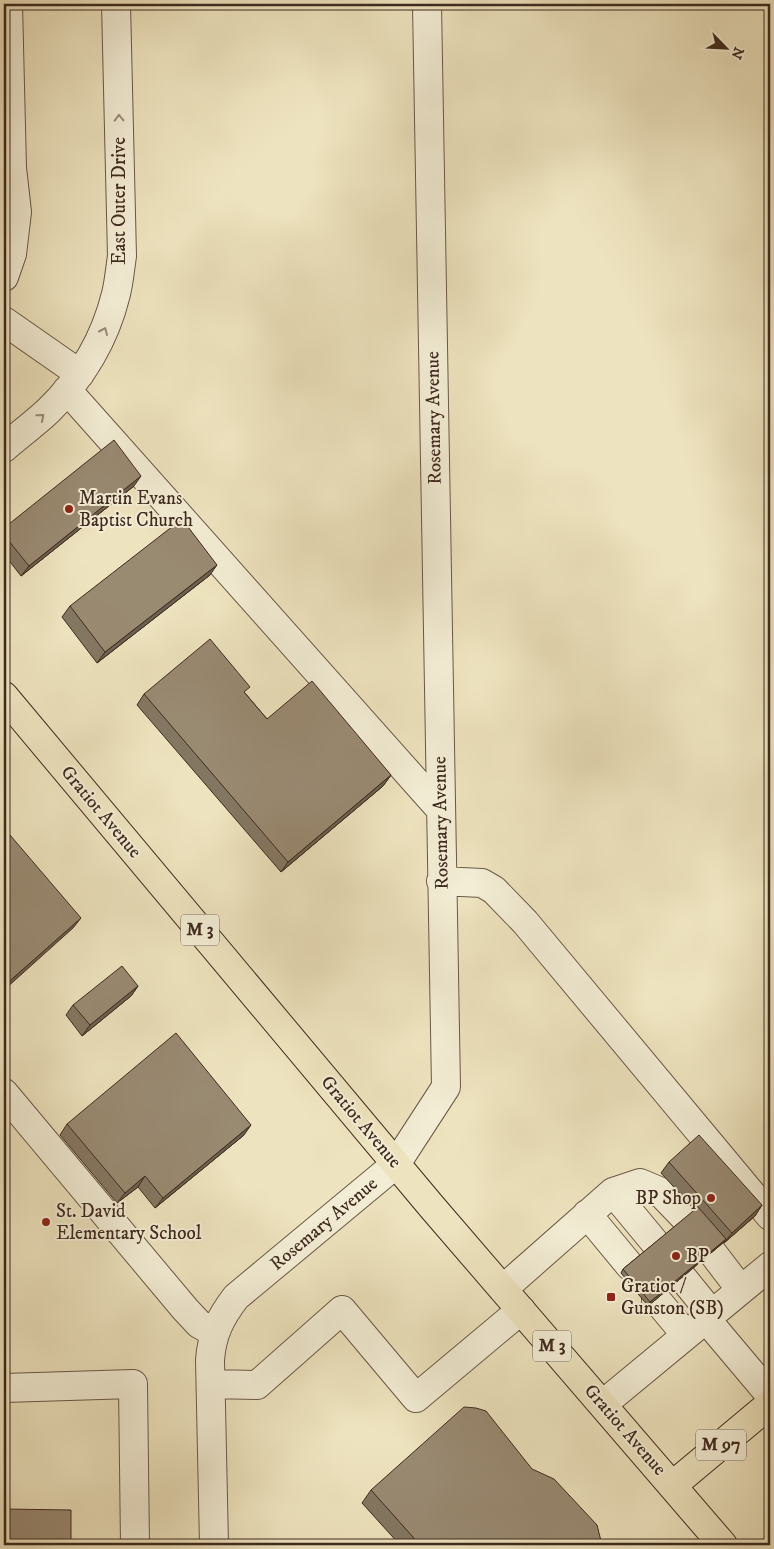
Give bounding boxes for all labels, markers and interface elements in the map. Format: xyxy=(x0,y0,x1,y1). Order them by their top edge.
north arrow xyxy=(702,22,752,72)
text: N xyxy=(726,44,748,62)
one-way arrow xyxy=(113,114,124,122)
street label: East Outer Drive xyxy=(108,137,131,265)
one-way arrow xyxy=(97,327,108,336)
street label: Rosemary Avenue xyxy=(421,351,447,485)
one-way arrow xyxy=(36,413,45,422)
place label: Martin Evans Baptist Church xyxy=(79,487,193,532)
marker: Martin Evans Baptist Church xyxy=(63,503,75,515)
street label: Rosemary Avenue xyxy=(428,756,454,890)
street label: Gratiot Avenue xyxy=(56,761,146,863)
road number: M 3 xyxy=(181,914,219,946)
street label: Gratiot Avenue xyxy=(316,1071,406,1173)
street label: Rosemary Avenue xyxy=(266,1172,383,1276)
place label: BP Shop xyxy=(635,1187,701,1210)
marker: BP Shop xyxy=(705,1192,717,1204)
place label: St. David Elementary School xyxy=(56,1200,202,1245)
marker: St. David Elementary School xyxy=(40,1216,52,1228)
place label: BP xyxy=(686,1245,709,1268)
marker: BP xyxy=(670,1250,682,1262)
place label: Gratiot / Gunston (SB) xyxy=(621,1275,724,1320)
marker: Gratiot / Gunston (SB) xyxy=(605,1291,617,1303)
road number: M 3 xyxy=(533,1330,571,1362)
street label: Gratiot Avenue xyxy=(579,1380,671,1481)
road number: M 97 xyxy=(696,1430,746,1460)

